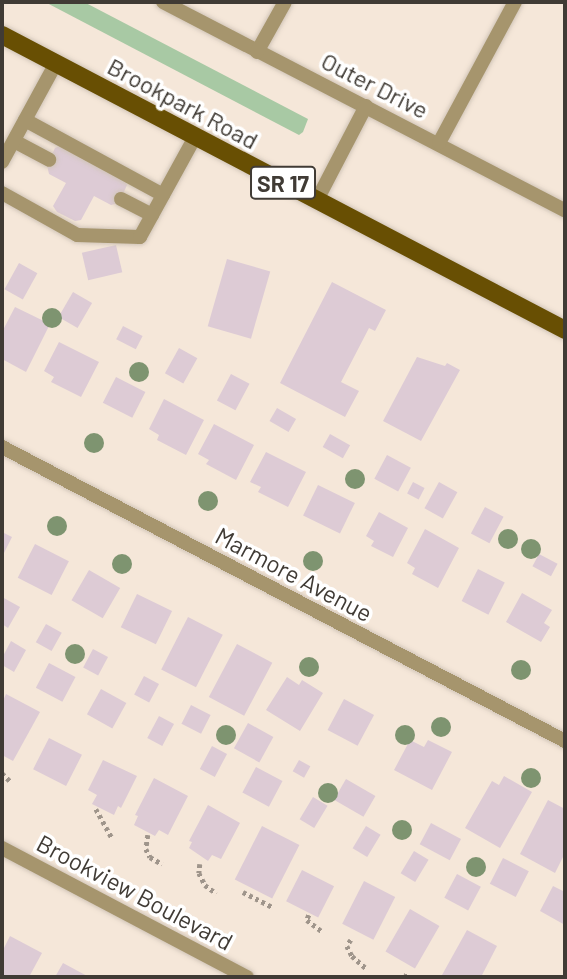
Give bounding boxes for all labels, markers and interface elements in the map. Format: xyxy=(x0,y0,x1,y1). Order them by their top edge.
street label: Outer Drive xyxy=(317,46,433,124)
street label: Brookpark Road xyxy=(103,51,263,155)
road number: SR 17 xyxy=(250,164,316,202)
street label: Marmore Avenue xyxy=(211,521,377,627)
street label: Brookview Boulevard xyxy=(32,828,238,956)

